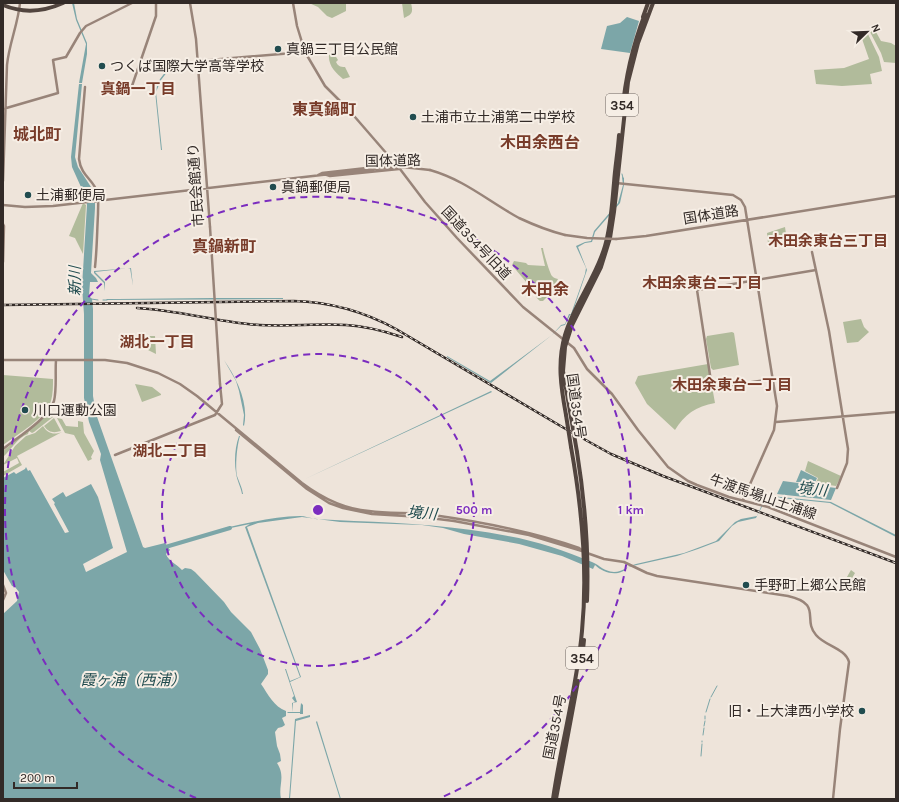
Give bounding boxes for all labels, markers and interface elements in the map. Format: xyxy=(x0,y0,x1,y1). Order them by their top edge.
north arrow xyxy=(847,12,887,52)
text: N xyxy=(868,22,883,34)
place label: 真鍋三丁目公民館 xyxy=(286,41,398,58)
marker: 真鍋三丁目公民館 xyxy=(273,44,283,54)
place label: つくば国際大学高等学校 xyxy=(110,58,264,75)
marker: つくば国際大学高等学校 xyxy=(97,61,107,71)
district label: 真鍋一丁目 xyxy=(100,80,176,98)
road number: 354 xyxy=(606,94,638,116)
district label: 東真鍋町 xyxy=(292,100,356,119)
place label: 土浦市立土浦第二中学校 xyxy=(421,109,575,126)
marker: 土浦市立土浦第二中学校 xyxy=(408,112,418,122)
district label: 城北町 xyxy=(13,125,61,144)
district label: 木田余西台 xyxy=(500,133,580,152)
street label: 市民会館通り xyxy=(185,143,207,227)
street label: 国体道路 xyxy=(365,152,421,170)
place label: 真鍋郵便局 xyxy=(281,179,351,196)
marker: 真鍋郵便局 xyxy=(268,182,278,192)
place label: 土浦郵便局 xyxy=(36,187,106,204)
marker: 土浦郵便局 xyxy=(23,190,33,200)
street label: 国体道路 xyxy=(682,202,740,228)
street label: 国道354号旧道 xyxy=(438,203,514,283)
district label: 木田余東台三丁目 xyxy=(768,232,888,250)
district label: 真鍋新町 xyxy=(192,237,256,256)
water label: 新川 xyxy=(66,264,84,296)
district label: 木田余東台二丁目 xyxy=(642,274,762,292)
district label: 木田余 xyxy=(521,280,569,299)
district label: 湖北一丁目 xyxy=(119,333,195,351)
street label: 国道354号 xyxy=(563,372,589,440)
district label: 木田余東台一丁目 xyxy=(672,376,792,394)
place label: 川口運動公園 xyxy=(33,402,117,419)
marker: 川口運動公園 xyxy=(20,405,30,415)
district label: 湖北二丁目 xyxy=(132,442,208,460)
street label: 牛渡馬場山土浦線 xyxy=(707,471,819,523)
water label: 境川 xyxy=(796,478,830,500)
water label: 境川 xyxy=(406,502,440,524)
centre of rings xyxy=(311,503,325,517)
text: 500 m xyxy=(456,503,492,517)
text: 1 km xyxy=(618,503,644,517)
place label: 手野町上郷公民館 xyxy=(754,577,866,594)
marker: 手野町上郷公民館 xyxy=(741,580,751,590)
road number: 354 xyxy=(566,647,598,669)
water label: 霞ヶ浦（西浦） xyxy=(80,671,186,689)
street label: 国道354号 xyxy=(540,693,570,761)
place label: 旧・上大津西小学校 xyxy=(728,703,854,720)
marker: 旧・上大津西小学校 xyxy=(857,706,867,716)
scale bar xyxy=(14,764,77,790)
text: 200 m xyxy=(20,771,55,785)

